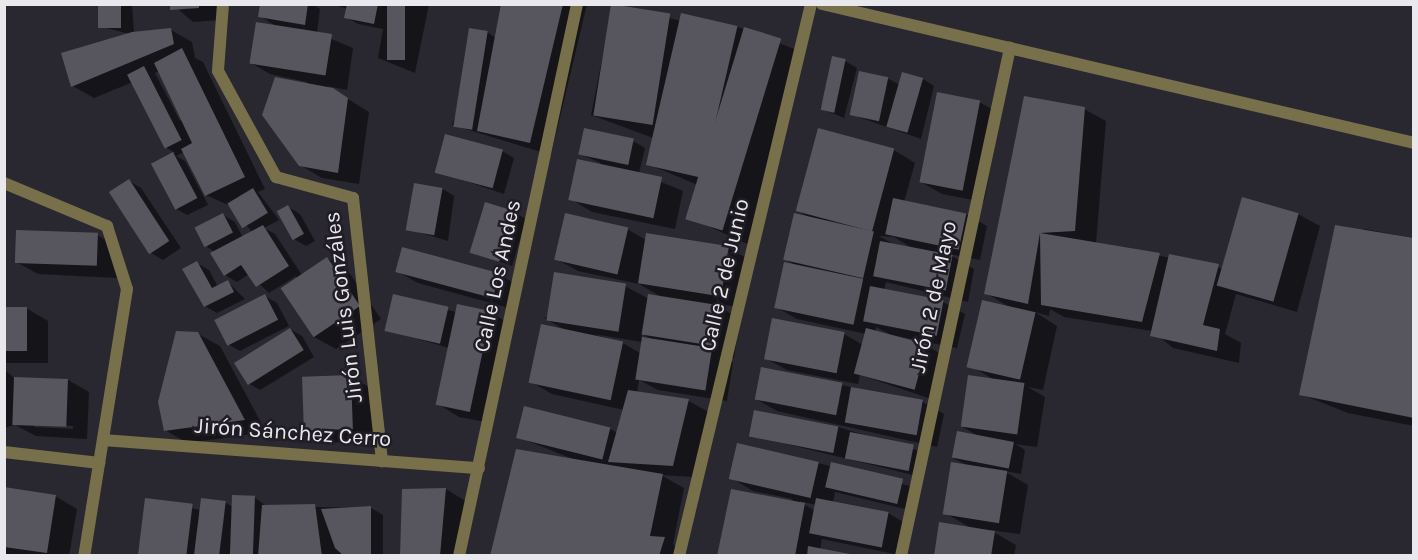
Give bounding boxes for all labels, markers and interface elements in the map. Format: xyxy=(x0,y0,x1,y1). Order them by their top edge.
street label: Calle 2 de Junio xyxy=(695,196,755,354)
street label: Calle Los Andes xyxy=(469,197,527,355)
street label: Jirón Luis Gonzáles xyxy=(319,210,369,404)
street label: Jirón 2 de Mayo xyxy=(905,219,963,375)
street label: Jirón Sánchez Cerro xyxy=(194,413,392,453)

